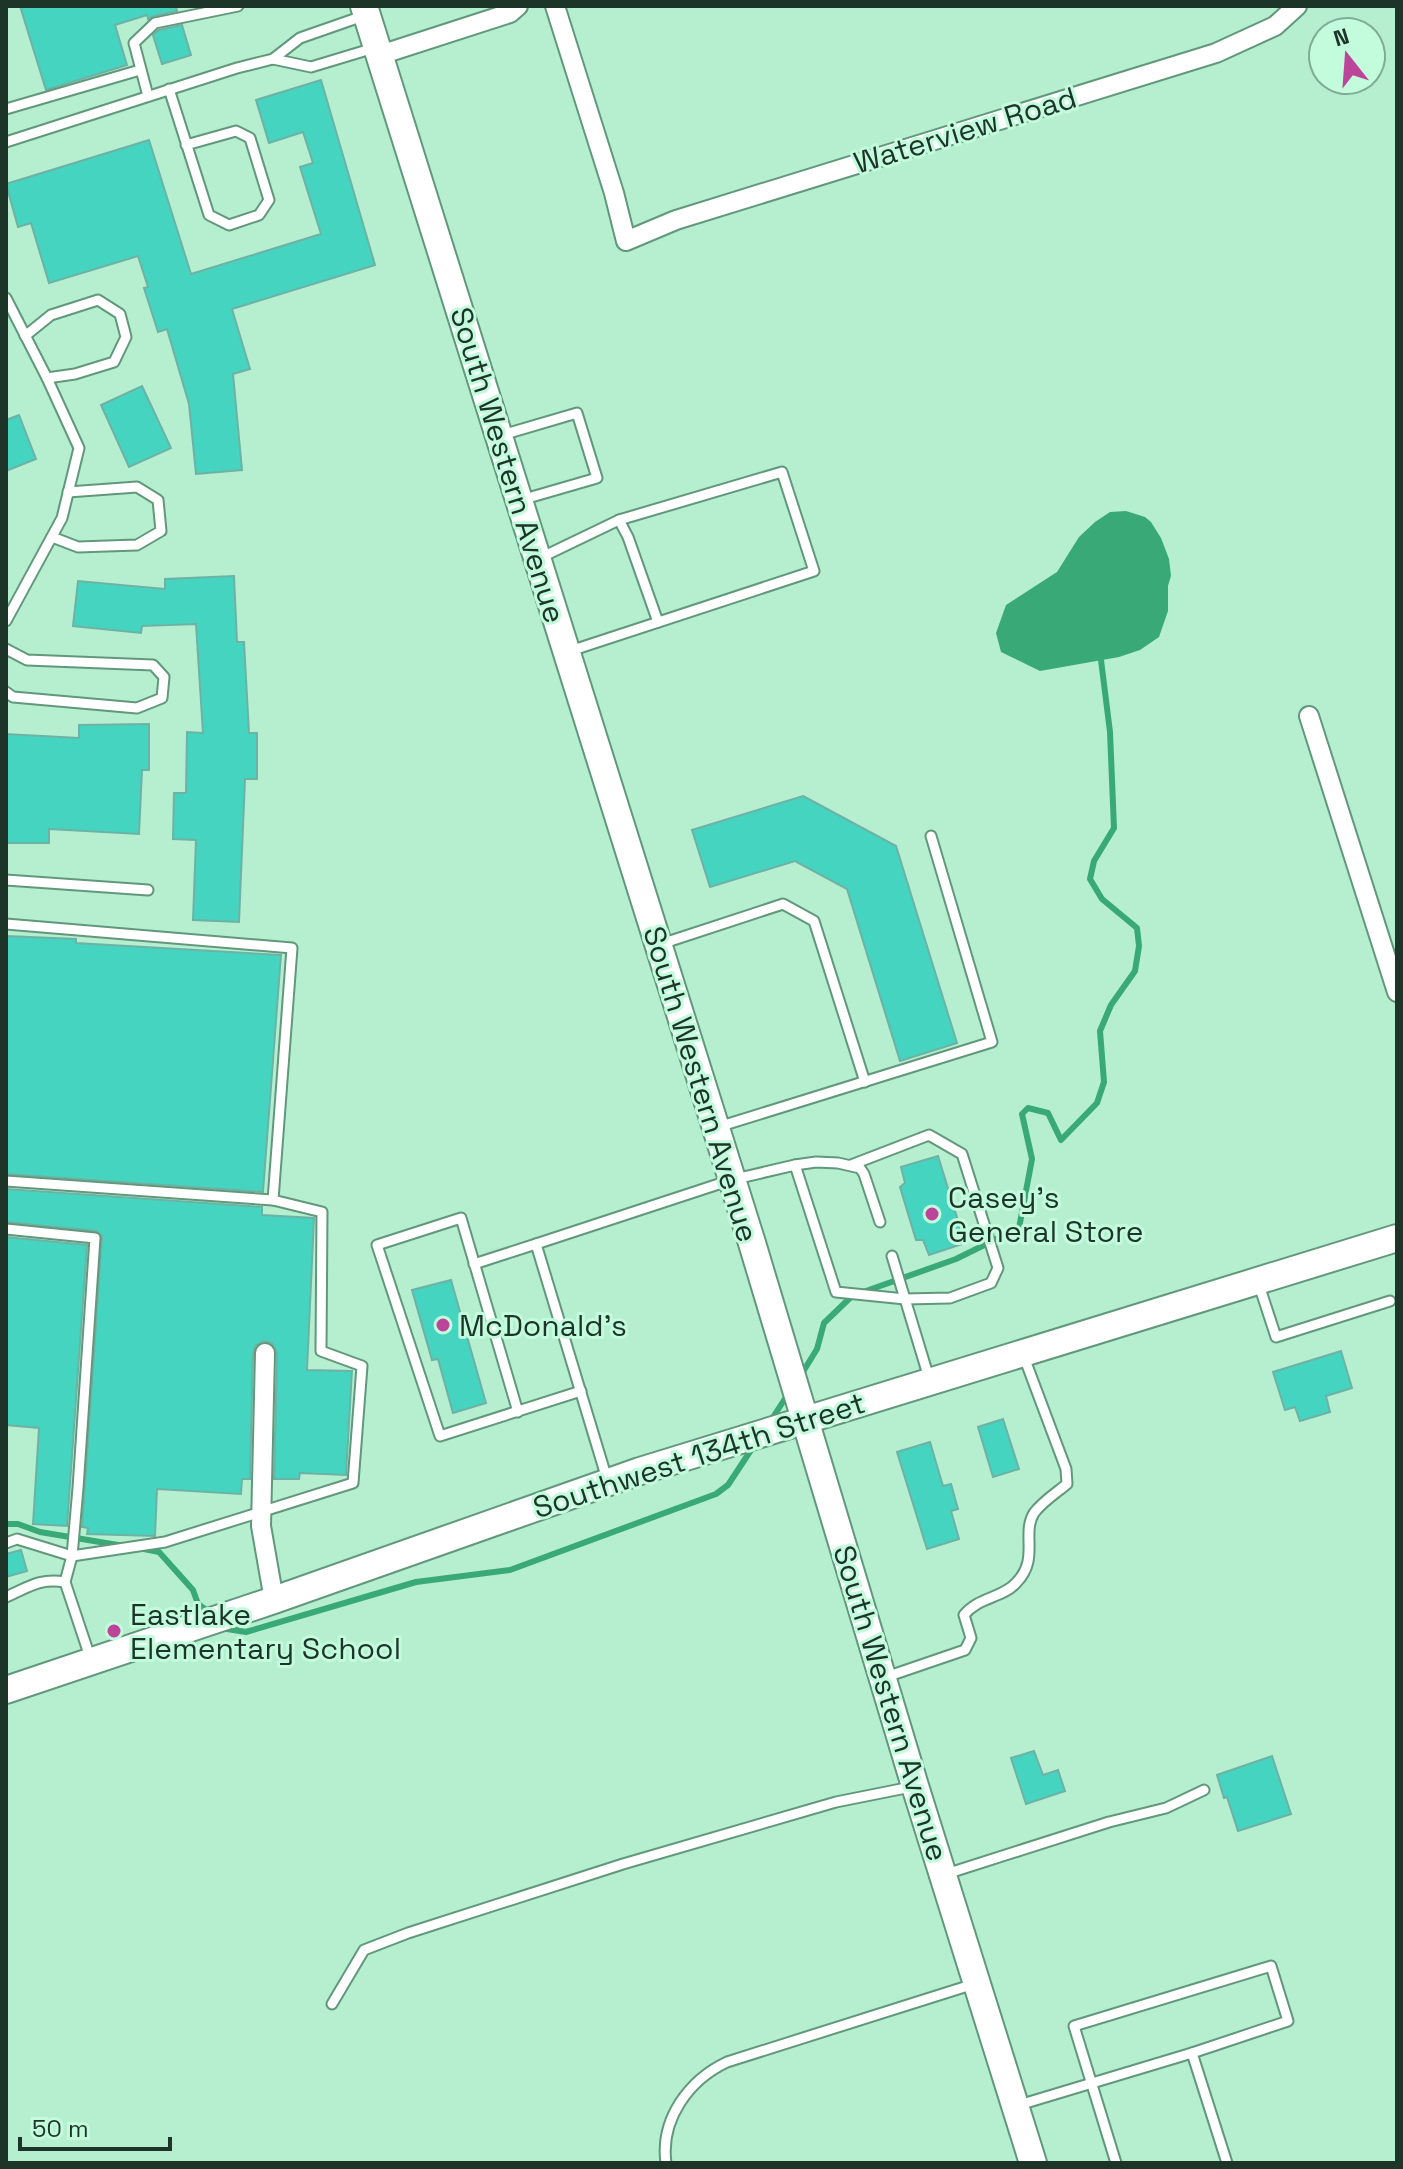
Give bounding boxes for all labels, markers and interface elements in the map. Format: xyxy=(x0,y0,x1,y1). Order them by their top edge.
north arrow xyxy=(1307,16,1387,96)
text: N xyxy=(1330,21,1352,52)
street label: Waterview Road xyxy=(849,78,1081,182)
street label: South Western Avenue xyxy=(441,302,575,628)
street label: South Western Avenue xyxy=(634,921,768,1247)
place label: Casey's General Store xyxy=(948,1178,1144,1251)
marker: Casey's General Store xyxy=(923,1205,941,1223)
place label: McDonald's xyxy=(459,1306,627,1345)
marker: McDonald's xyxy=(434,1316,452,1334)
street label: Southwest 134th Street xyxy=(528,1383,870,1527)
street label: South Western Avenue xyxy=(824,1540,958,1866)
place label: Eastlake Elementary School xyxy=(130,1595,401,1668)
marker: Eastlake Elementary School xyxy=(105,1622,123,1640)
scale bar xyxy=(20,2101,170,2151)
text: 50 m xyxy=(32,2113,89,2144)

